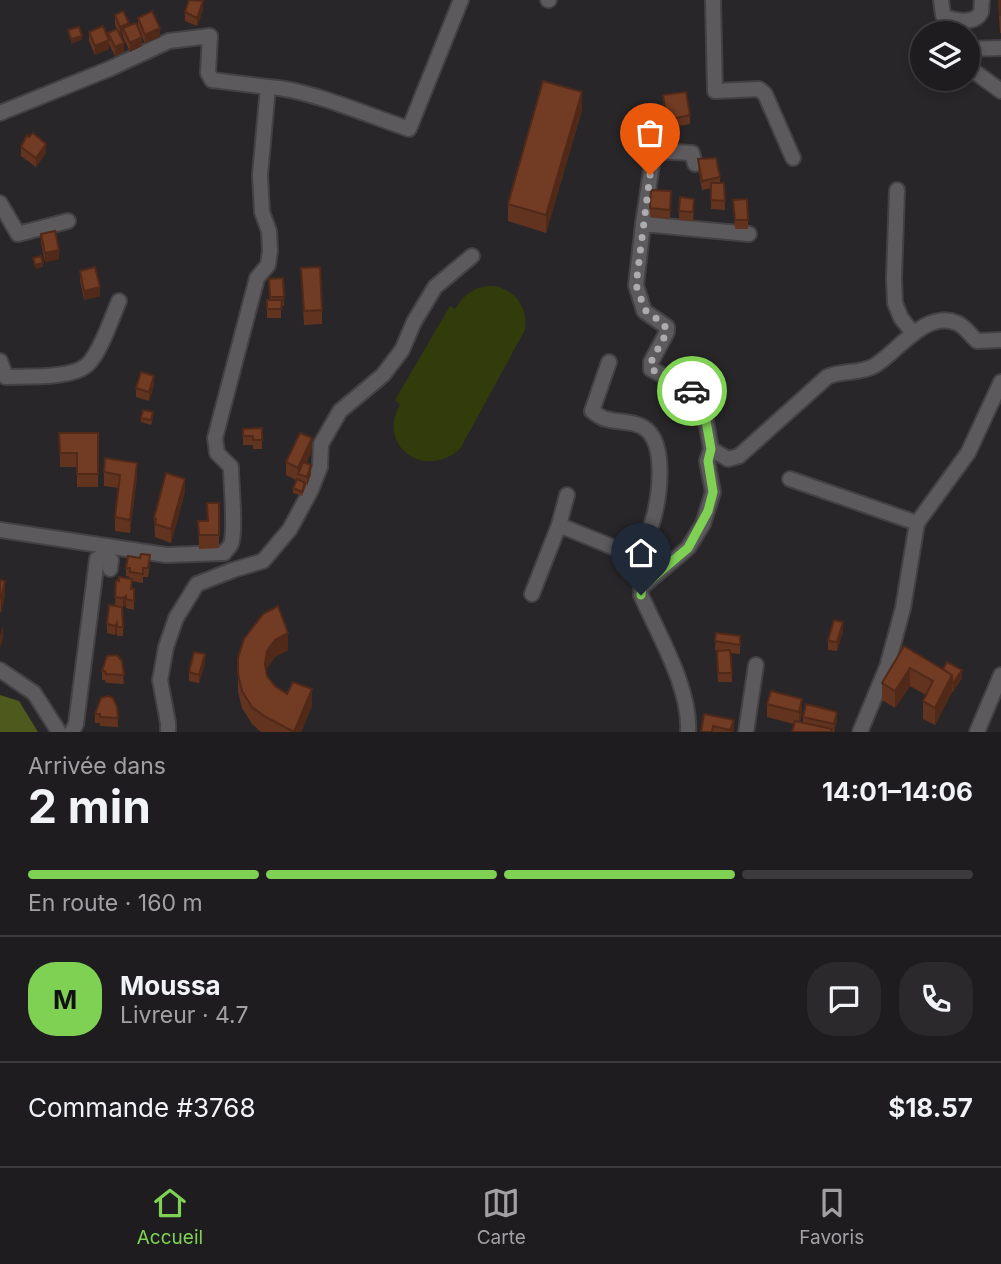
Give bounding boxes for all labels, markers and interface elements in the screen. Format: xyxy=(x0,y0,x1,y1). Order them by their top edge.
map controls xyxy=(910,21,980,91)
button: layers xyxy=(910,21,980,91)
pin xyxy=(620,103,680,175)
icon: bag xyxy=(631,114,669,152)
courier xyxy=(657,356,727,426)
icon: car xyxy=(673,372,711,410)
pin xyxy=(611,523,671,595)
icon: home xyxy=(622,534,660,572)
text: Arrivée dans xyxy=(28,752,166,780)
text: 14:01–14:06 xyxy=(822,776,973,807)
text: 2 min xyxy=(28,778,151,834)
text: En route · 160 m xyxy=(28,889,203,917)
button: chat xyxy=(807,962,881,1036)
button: phone xyxy=(899,962,973,1036)
text: Moussa xyxy=(120,970,221,1001)
text: M xyxy=(53,984,77,1015)
text: Livreur · 4.7 xyxy=(120,1001,248,1029)
text: Commande #3768 xyxy=(28,1092,256,1123)
text: $18.57 xyxy=(888,1092,973,1123)
tab: Accueil xyxy=(137,1184,203,1249)
tab: Carte xyxy=(477,1184,526,1249)
tab: Favoris xyxy=(799,1184,864,1249)

